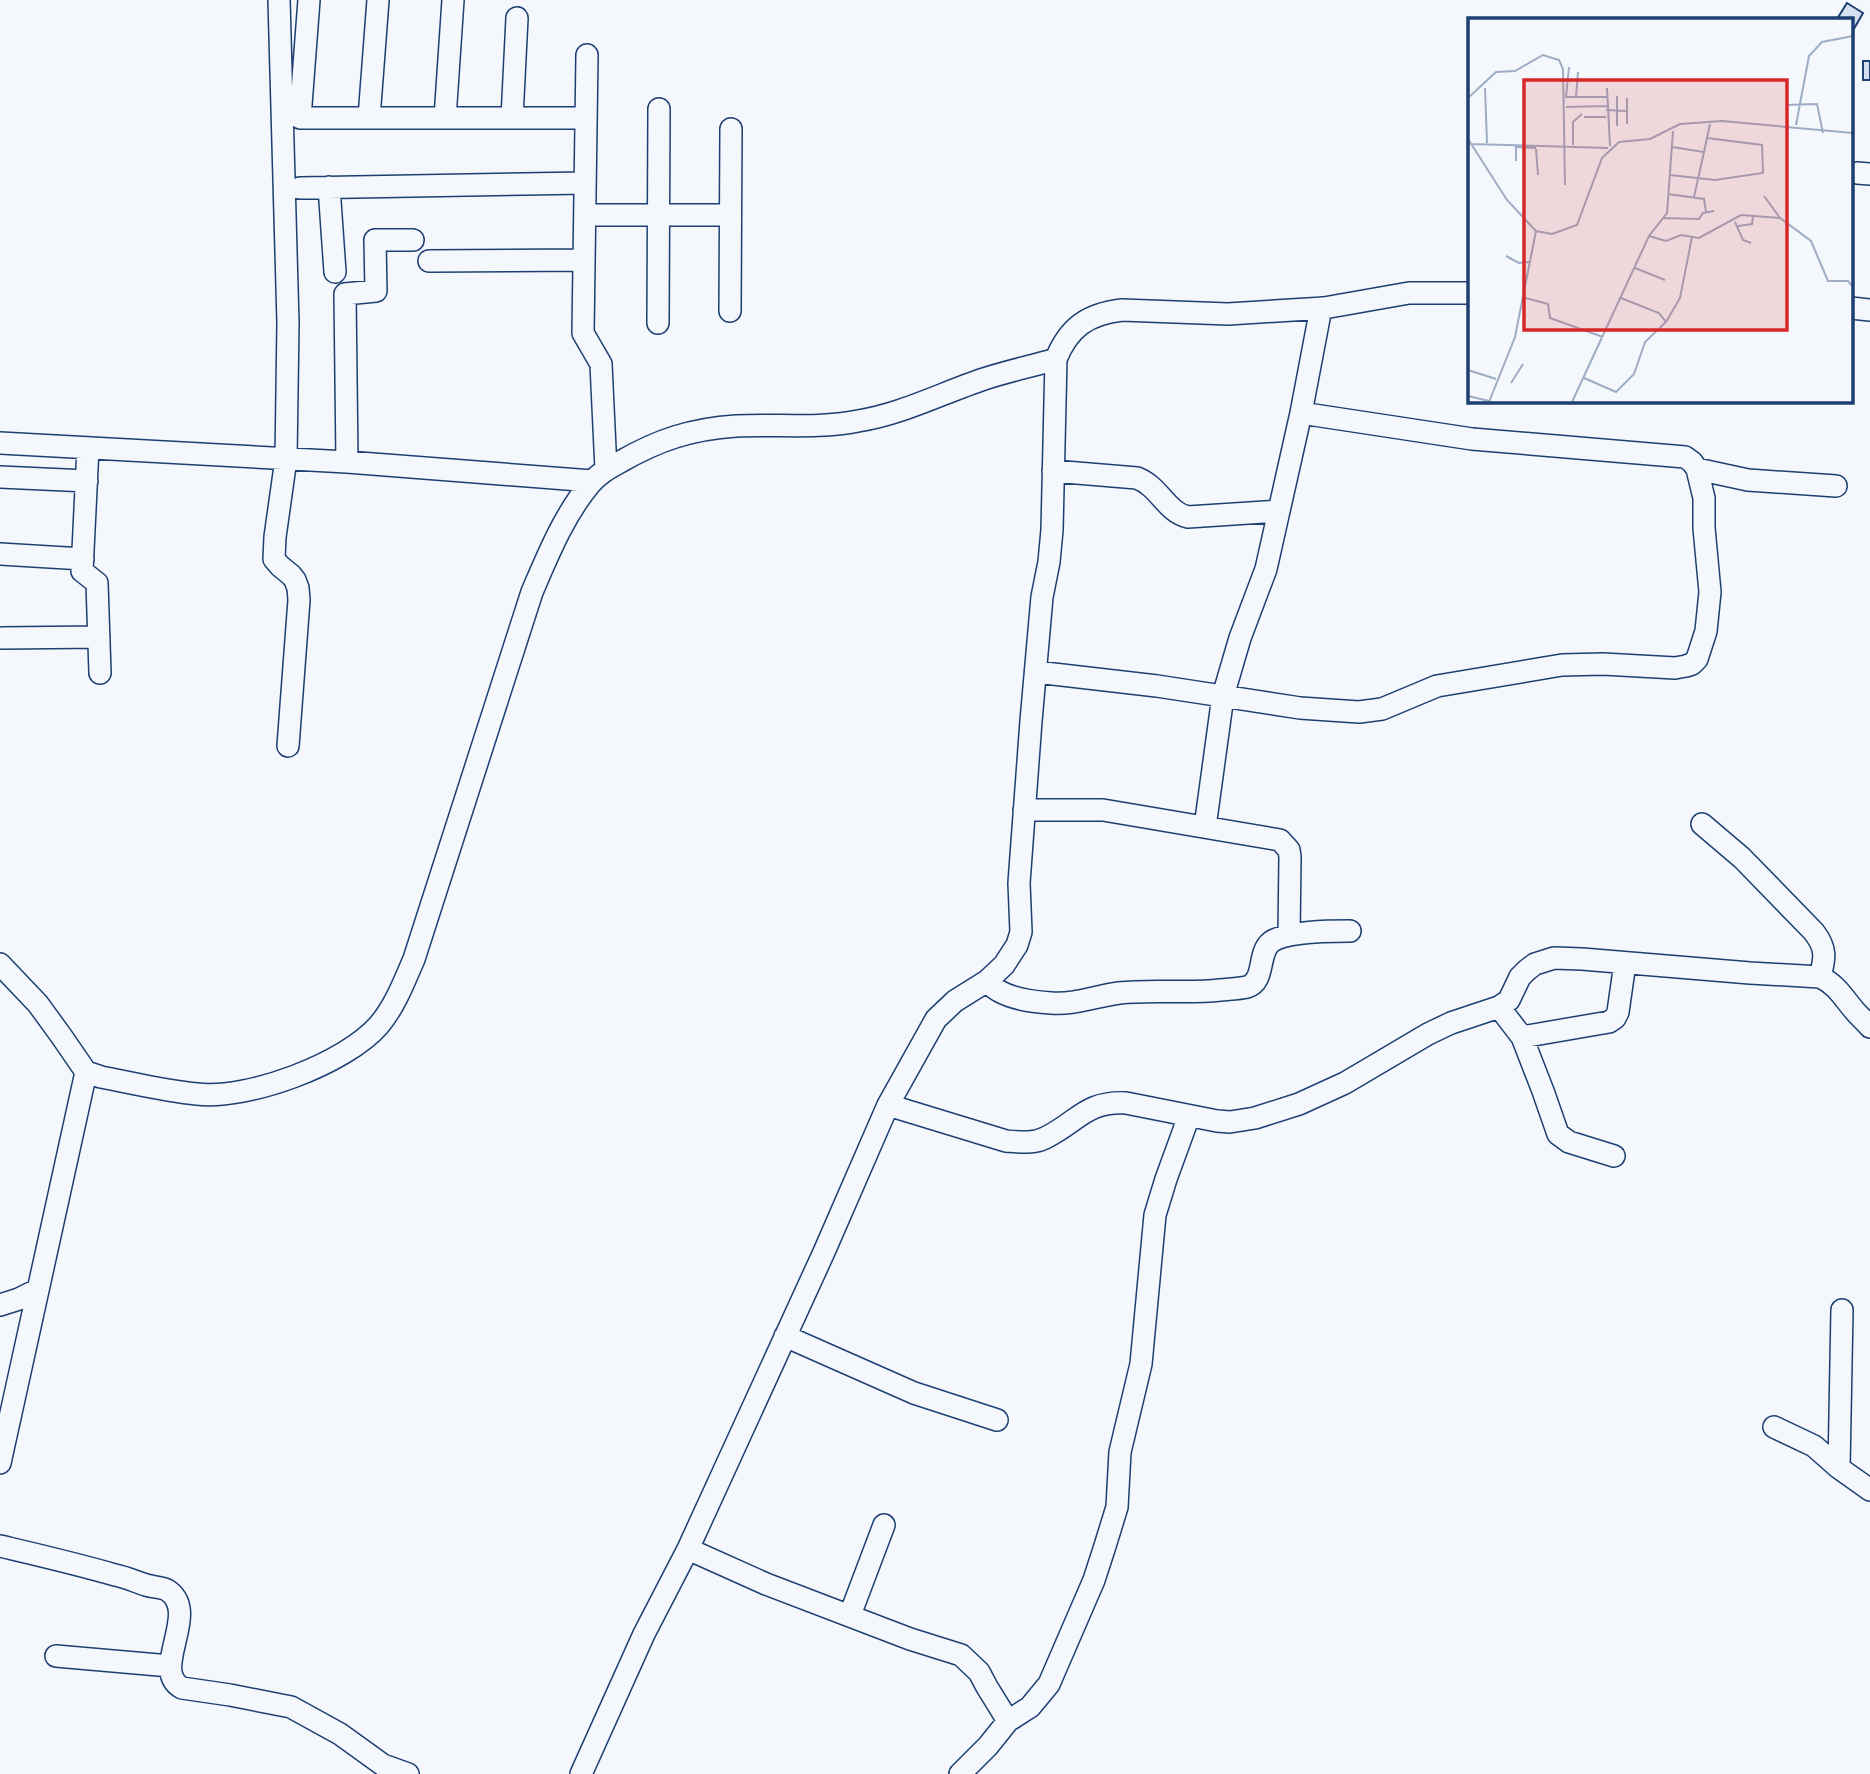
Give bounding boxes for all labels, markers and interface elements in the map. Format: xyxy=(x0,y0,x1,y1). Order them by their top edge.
inset map xyxy=(1468,18,1853,402)

